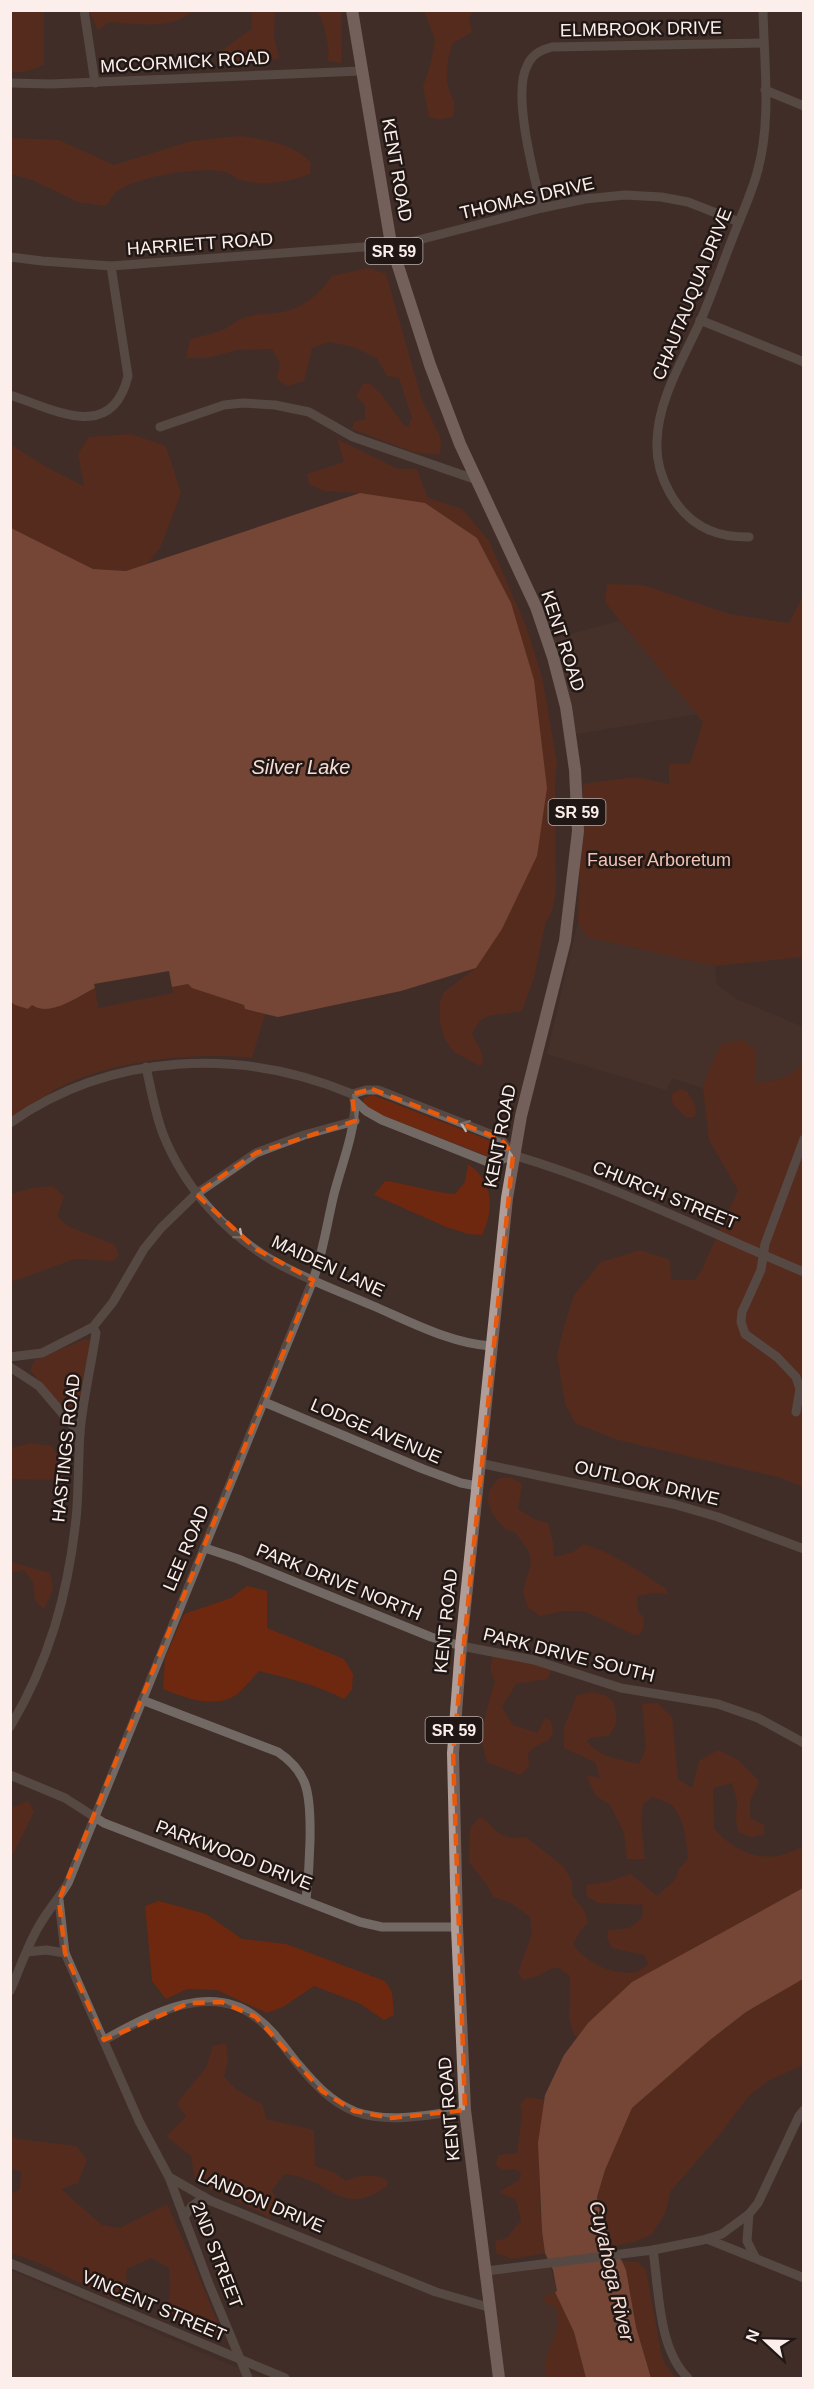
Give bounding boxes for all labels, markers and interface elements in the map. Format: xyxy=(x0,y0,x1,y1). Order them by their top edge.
street label: ELMBROOK DRIVE xyxy=(560,18,722,40)
street label: MCCORMICK ROAD xyxy=(100,48,270,76)
street label: KENT ROAD xyxy=(378,117,416,223)
street label: THOMAS DRIVE xyxy=(458,173,596,223)
street label: CHAUTAUQUA DRIVE xyxy=(648,205,736,383)
street label: HARRIETT ROAD xyxy=(126,229,274,259)
road number: SR 59 xyxy=(366,238,422,264)
street label: KENT ROAD xyxy=(537,588,589,694)
water label: Silver Lake xyxy=(252,756,350,778)
road number: SR 59 xyxy=(548,799,606,825)
park label: Fauser Arboretum xyxy=(587,850,731,870)
street label: KENT ROAD xyxy=(480,1083,520,1189)
one-way arrow xyxy=(460,1120,471,1132)
street label: CHURCH STREET xyxy=(590,1157,740,1233)
one-way arrow xyxy=(232,1227,243,1238)
street label: MAIDEN LANE xyxy=(268,1231,388,1301)
street label: HASTINGS ROAD xyxy=(48,1373,84,1523)
street label: LODGE AVENUE xyxy=(308,1394,444,1468)
street label: OUTLOOK DRIVE xyxy=(573,1457,721,1509)
street label: LEE ROAD xyxy=(159,1502,213,1594)
street label: PARK DRIVE NORTH xyxy=(253,1540,425,1624)
street label: KENT ROAD xyxy=(431,1568,461,1674)
street label: PARK DRIVE SOUTH xyxy=(481,1624,657,1686)
road number: SR 59 xyxy=(426,1717,482,1743)
street label: PARKWOOD DRIVE xyxy=(153,1816,315,1894)
street label: KENT ROAD xyxy=(434,2056,464,2162)
street label: LANDON DRIVE xyxy=(195,2165,327,2237)
street label: 2ND STREET xyxy=(188,2199,246,2311)
water label: Cuyahoga River xyxy=(585,2199,639,2345)
street label: VINCENT STREET xyxy=(79,2267,229,2345)
north arrow xyxy=(736,2311,796,2371)
text: N xyxy=(743,2327,763,2344)

